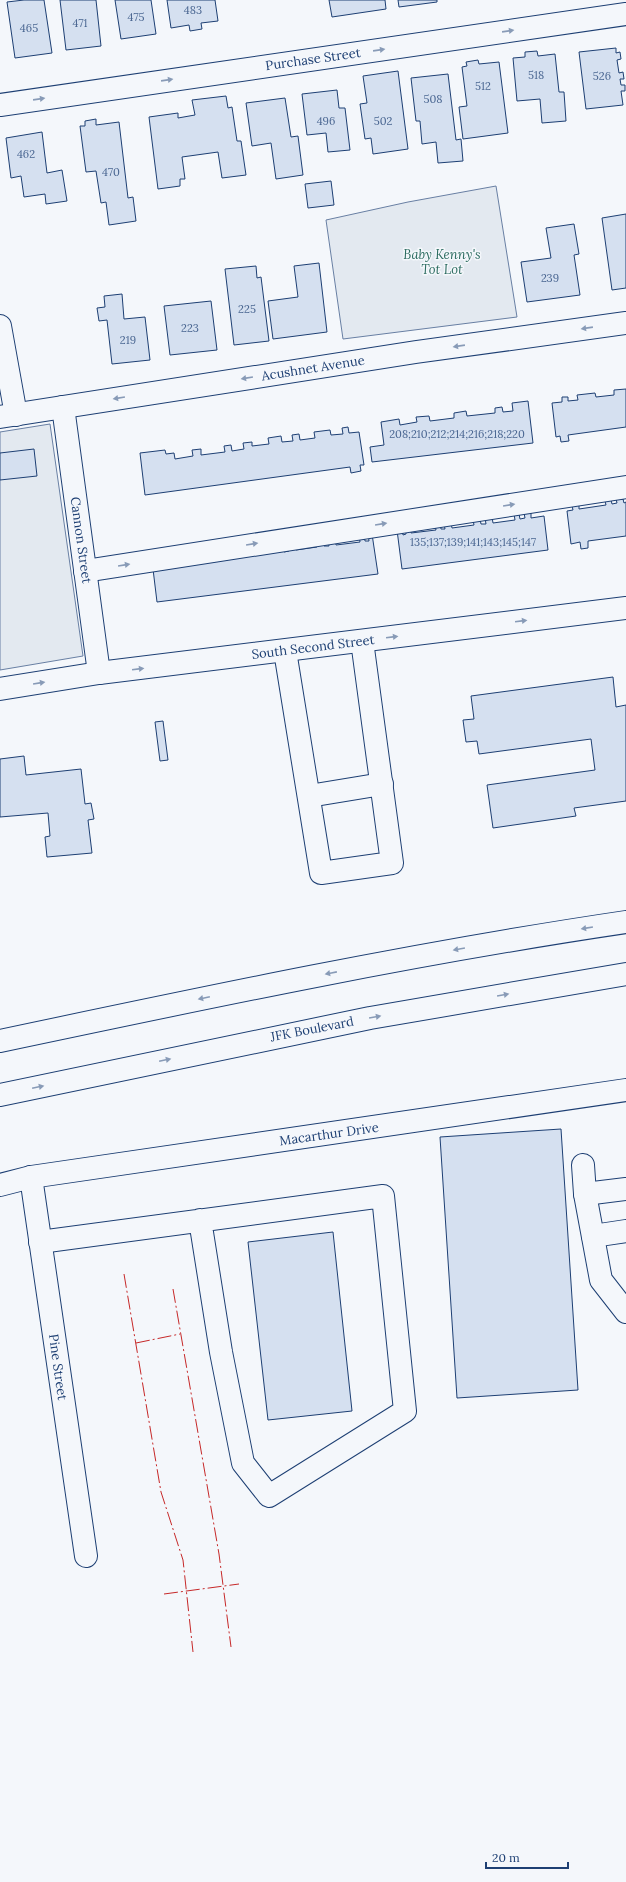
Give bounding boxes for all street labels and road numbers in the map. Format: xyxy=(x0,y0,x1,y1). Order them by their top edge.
street label: Purchase Street xyxy=(264,44,362,74)
street label: Acushnet Avenue xyxy=(259,351,366,385)
street label: Cannon Street xyxy=(67,496,95,584)
street label: South Second Street xyxy=(251,631,375,663)
street label: JFK Boulevard xyxy=(268,1013,355,1046)
street label: Macarthur Drive xyxy=(278,1119,380,1149)
street label: Pine Street xyxy=(45,1333,71,1401)

